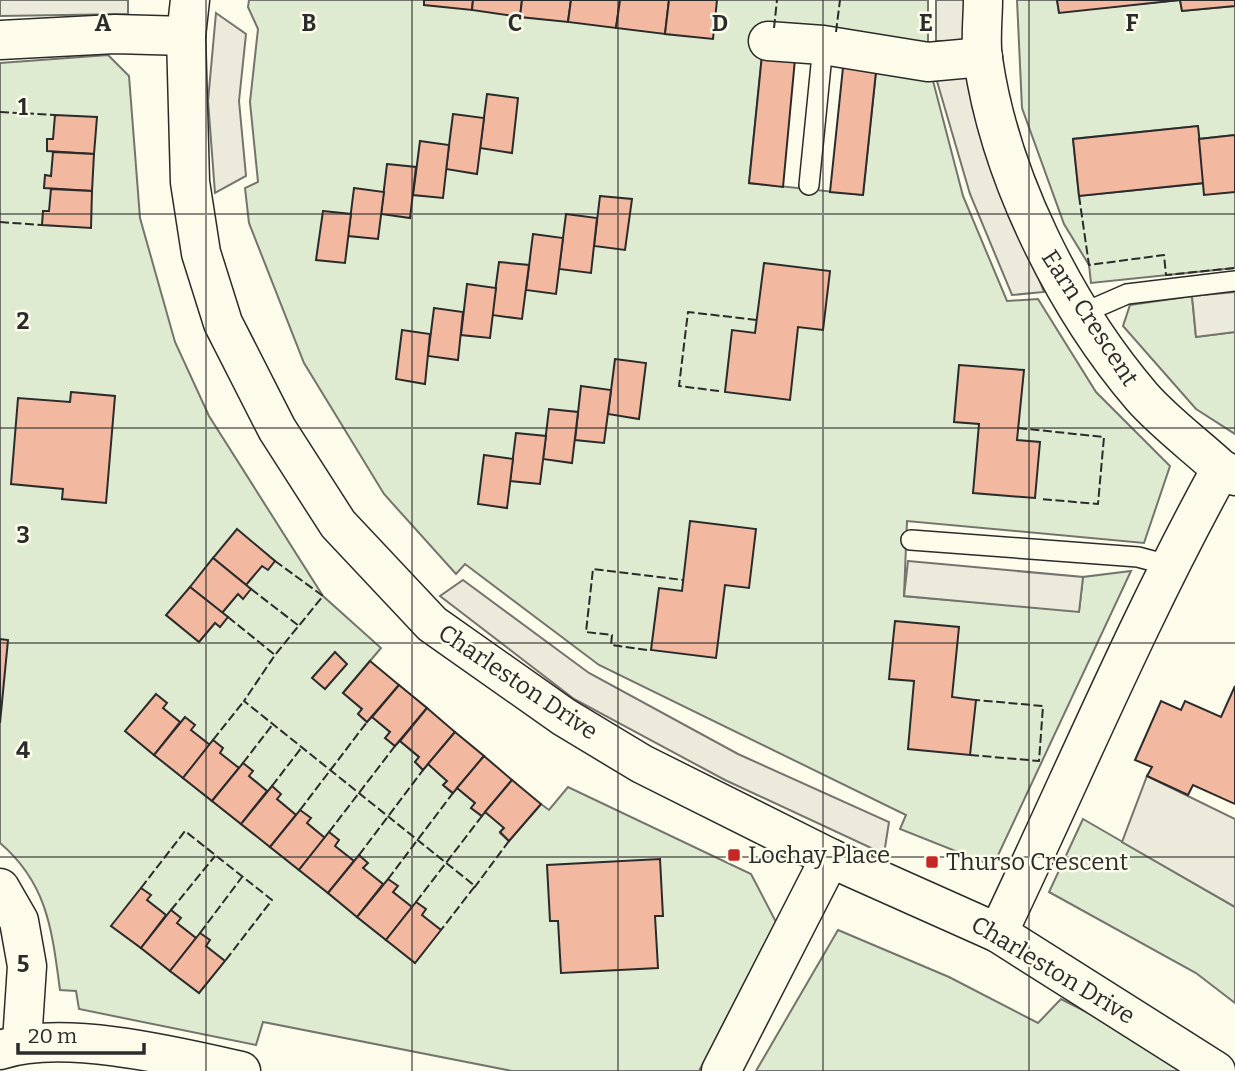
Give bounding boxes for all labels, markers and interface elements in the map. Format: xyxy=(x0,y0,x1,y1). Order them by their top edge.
text: A xyxy=(95,9,112,37)
text: B xyxy=(302,9,316,37)
text: C xyxy=(508,9,522,37)
text: D xyxy=(712,9,728,37)
text: E xyxy=(919,9,933,37)
text: F xyxy=(1126,9,1139,37)
text: 1 xyxy=(18,93,28,121)
street label: Earn Crescent xyxy=(1036,245,1144,391)
text: 2 xyxy=(17,307,30,335)
text: 3 xyxy=(16,521,30,549)
street label: Charleston Drive xyxy=(433,618,603,746)
text: 4 xyxy=(16,736,30,764)
place label: Lochay Place xyxy=(748,841,890,869)
marker: Lochay Place xyxy=(726,847,742,863)
place label: Thurso Crescent xyxy=(946,848,1129,876)
marker: Thurso Crescent xyxy=(924,854,940,870)
street label: Charleston Drive xyxy=(966,910,1140,1030)
text: 5 xyxy=(17,950,29,978)
scale bar xyxy=(18,1012,144,1056)
text: 20 m xyxy=(28,1023,77,1049)

